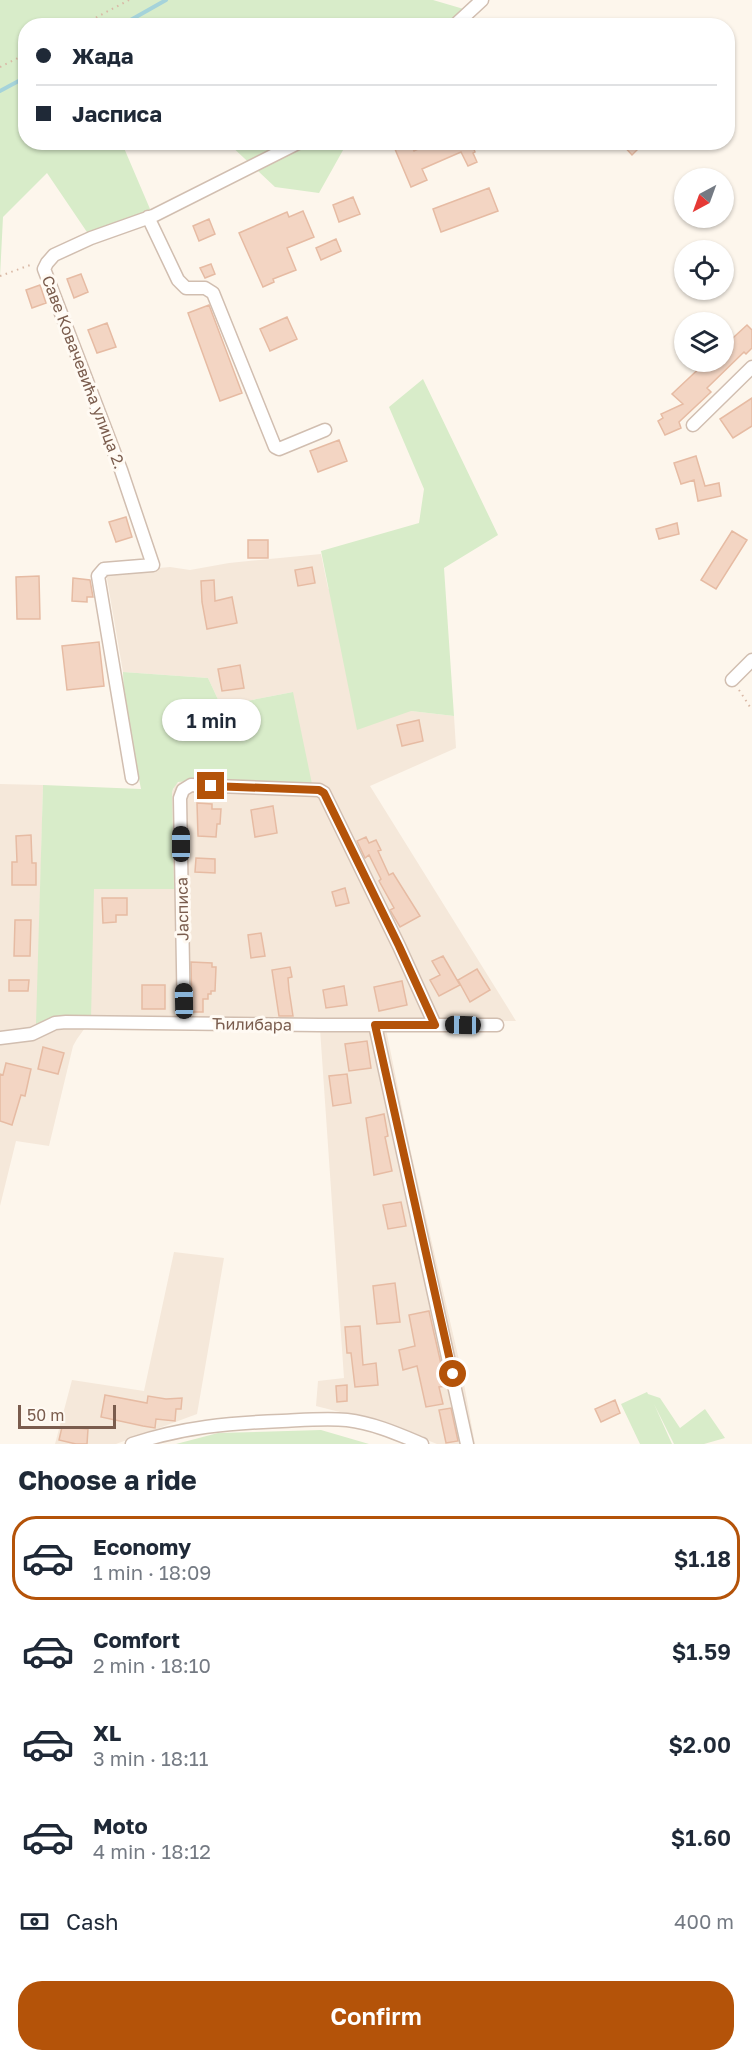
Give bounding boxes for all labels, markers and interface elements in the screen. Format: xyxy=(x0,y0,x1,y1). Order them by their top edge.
text: Жада xyxy=(72,42,134,69)
text: Јасписа xyxy=(72,100,162,127)
north arrow xyxy=(674,168,734,228)
map controls xyxy=(674,168,734,372)
button: locate xyxy=(674,240,734,300)
street label: Саве Ковачевића улица 2. xyxy=(38,272,130,472)
button: layers xyxy=(674,312,734,372)
callout: 1 min xyxy=(162,699,260,741)
text: 1 min xyxy=(186,708,237,732)
route end xyxy=(197,772,224,799)
car xyxy=(172,826,190,862)
street label: Јасписа xyxy=(171,877,193,941)
car xyxy=(175,983,193,1019)
street label: Ћилибара xyxy=(212,1013,292,1035)
car xyxy=(445,1016,481,1034)
route start xyxy=(439,1360,466,1387)
scale bar xyxy=(18,1402,116,1430)
text: 50 m xyxy=(27,1405,64,1425)
text: Choose a ride xyxy=(18,1464,197,1496)
icon: car xyxy=(21,1531,75,1585)
text: Economy xyxy=(93,1533,191,1560)
text: $1.18 xyxy=(674,1545,731,1572)
text: 1 min · 18:09 xyxy=(93,1560,211,1584)
icon: car xyxy=(21,1624,75,1678)
text: Comfort xyxy=(93,1626,180,1653)
text: $1.59 xyxy=(672,1638,731,1665)
text: 2 min · 18:10 xyxy=(93,1653,211,1677)
icon: car xyxy=(21,1717,75,1771)
text: XL xyxy=(93,1719,121,1746)
text: $2.00 xyxy=(668,1731,731,1758)
text: 3 min · 18:11 xyxy=(93,1746,208,1770)
icon: car xyxy=(21,1810,75,1864)
text: Moto xyxy=(93,1812,148,1839)
text: $1.60 xyxy=(671,1824,731,1851)
text: 4 min · 18:12 xyxy=(93,1839,211,1863)
icon: cash xyxy=(18,1905,51,1938)
text: Cash xyxy=(66,1908,119,1935)
text: 400 m xyxy=(674,1909,734,1933)
button: Confirm xyxy=(18,1981,734,2050)

